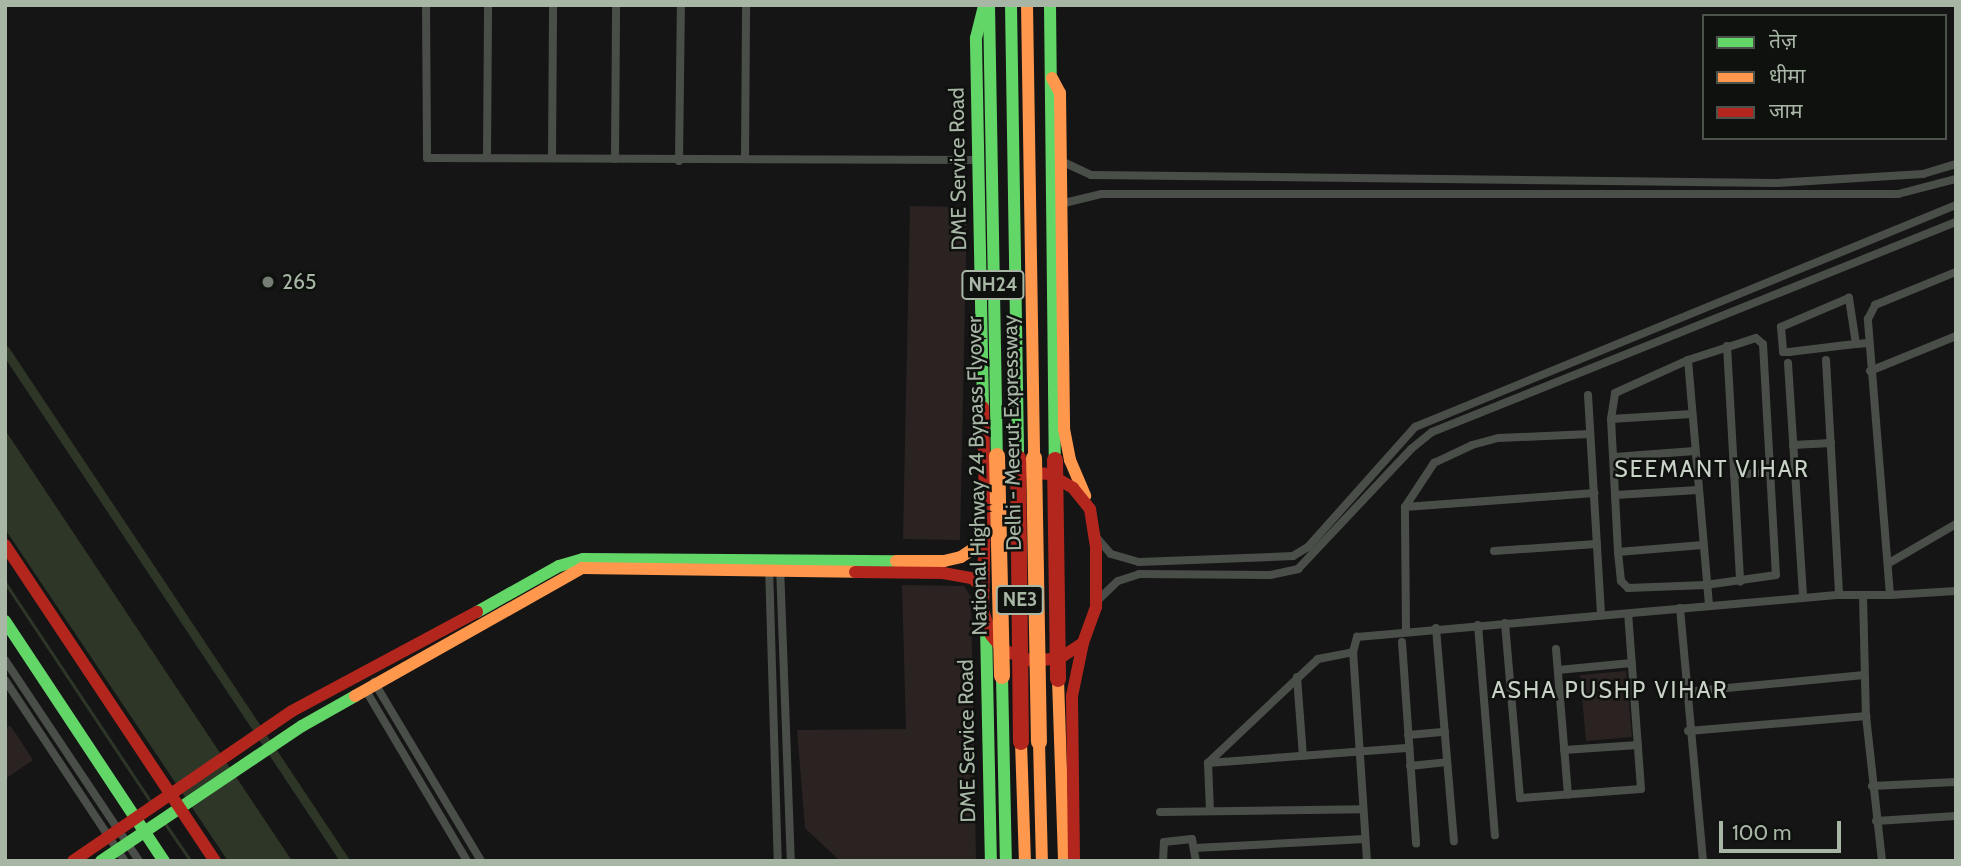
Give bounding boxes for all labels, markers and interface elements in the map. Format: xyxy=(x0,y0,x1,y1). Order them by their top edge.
legend xyxy=(1702,14,1947,140)
text: तेज़ xyxy=(1769,28,1797,53)
text: धीमा xyxy=(1769,63,1805,88)
street label: DME Service Road xyxy=(944,87,972,251)
text: जाम xyxy=(1769,98,1803,123)
place label: 265 xyxy=(282,269,316,295)
road number: NH24 xyxy=(960,270,1026,300)
marker: 265 xyxy=(260,274,276,290)
street label: Delhi - Meerut Expressway xyxy=(997,315,1027,551)
street label: National Highway 24 Bypass Flyover xyxy=(962,316,992,636)
district label: SEEMANT VIHAR xyxy=(1616,455,1808,483)
road number: NE3 xyxy=(996,584,1044,615)
street label: DME Service Road xyxy=(953,659,981,823)
district label: ASHA PUSHP VIHAR xyxy=(1493,676,1727,704)
scale bar xyxy=(1723,806,1846,850)
text: 100 m xyxy=(1732,820,1791,845)

